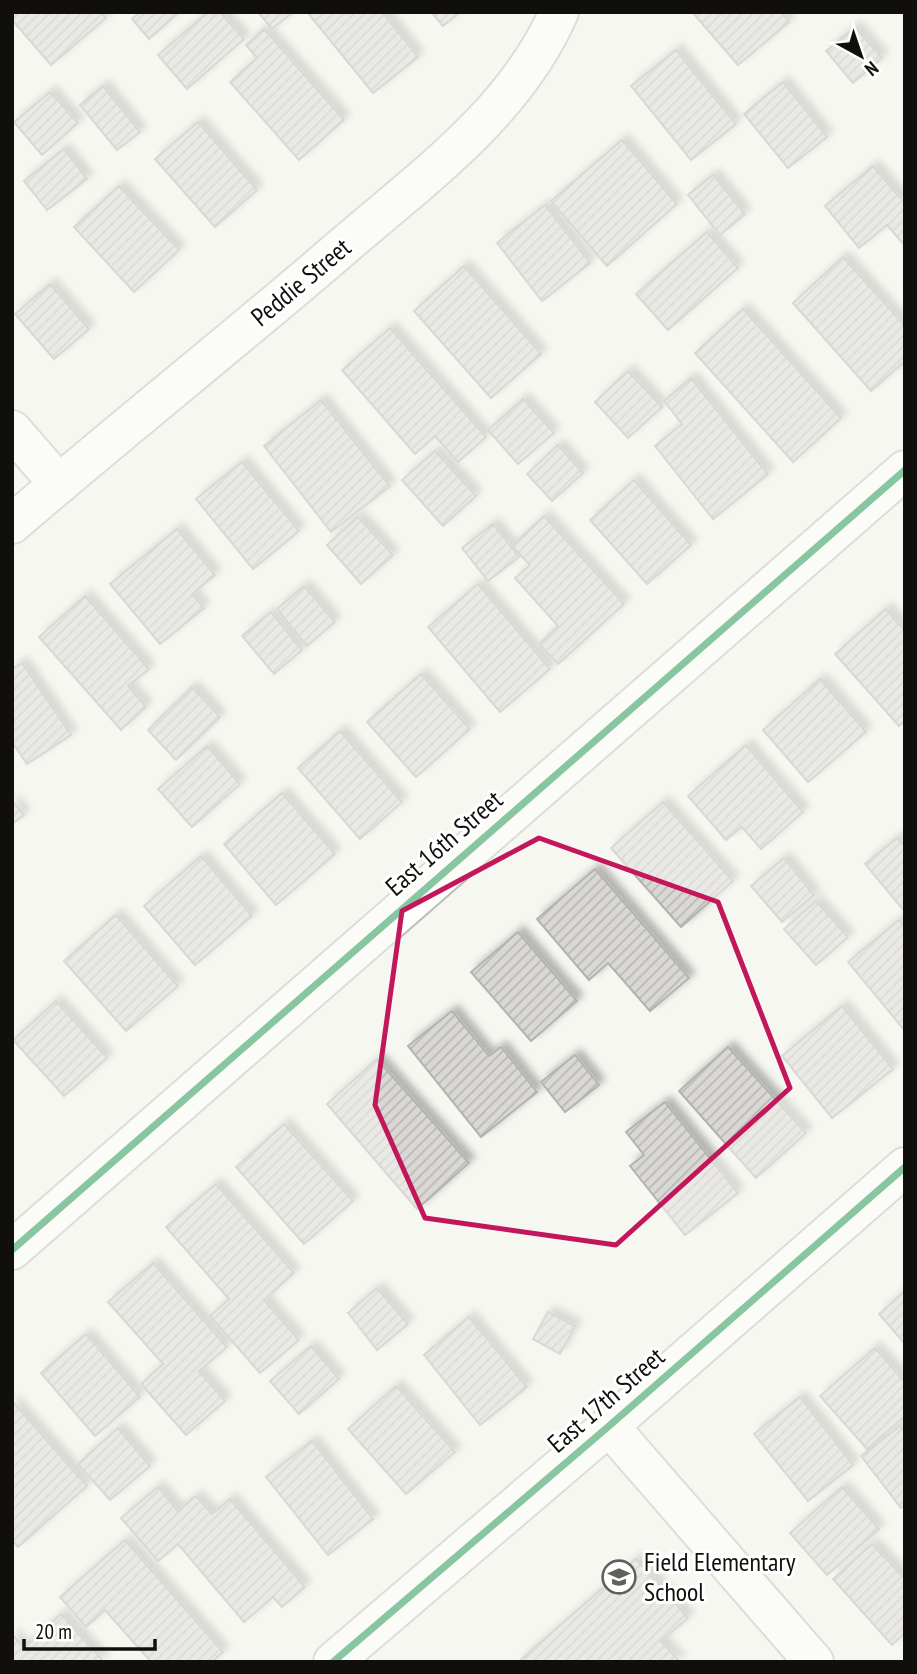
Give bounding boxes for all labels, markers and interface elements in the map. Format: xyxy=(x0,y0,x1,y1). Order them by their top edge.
north arrow xyxy=(826,21,896,91)
text: N xyxy=(860,57,884,82)
street label: Peddie Street xyxy=(244,230,357,333)
street label: East 16th Street xyxy=(378,783,509,902)
street label: East 17th Street xyxy=(540,1340,671,1459)
place label: Field Elementary School xyxy=(644,1545,796,1608)
school or university icon: Field Elementary School xyxy=(600,1558,638,1596)
scale bar xyxy=(24,1608,156,1652)
text: 20 m xyxy=(35,1618,72,1645)

